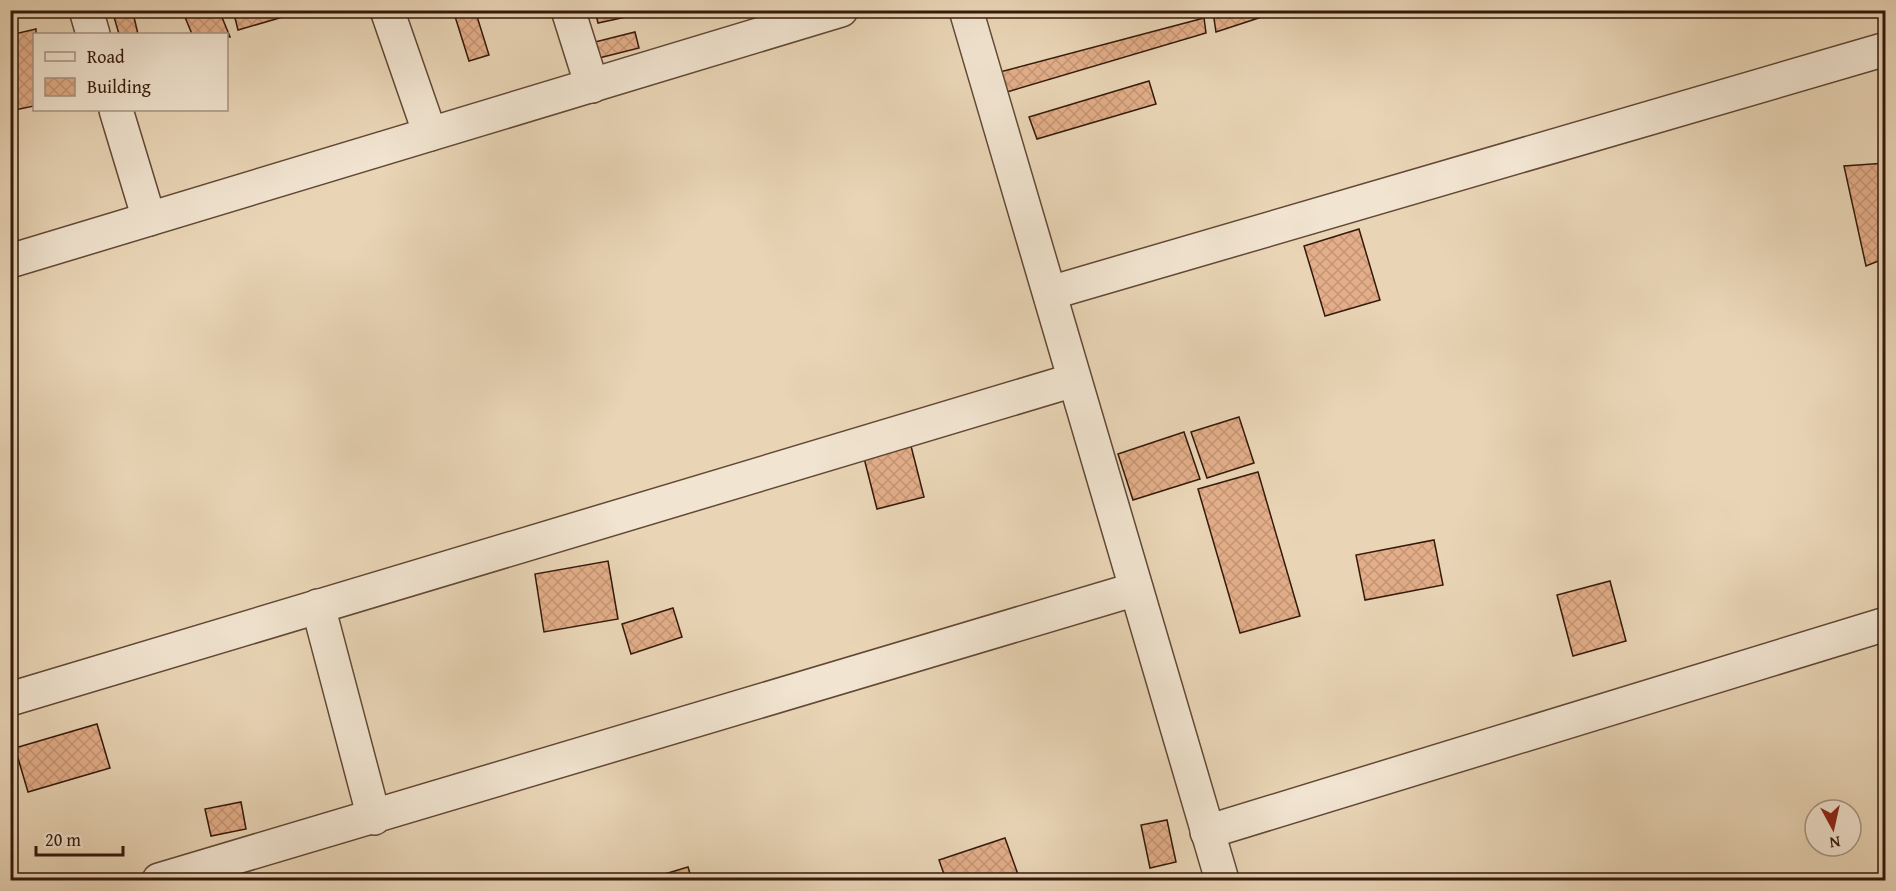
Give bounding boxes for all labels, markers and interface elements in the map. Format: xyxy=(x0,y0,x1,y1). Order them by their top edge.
legend xyxy=(33,33,228,111)
text: Road xyxy=(87,43,125,70)
text: Building xyxy=(87,73,151,100)
north arrow xyxy=(1803,798,1863,858)
scale bar xyxy=(36,819,123,857)
text: 20 m xyxy=(45,826,81,853)
text: N xyxy=(1828,830,1842,856)

